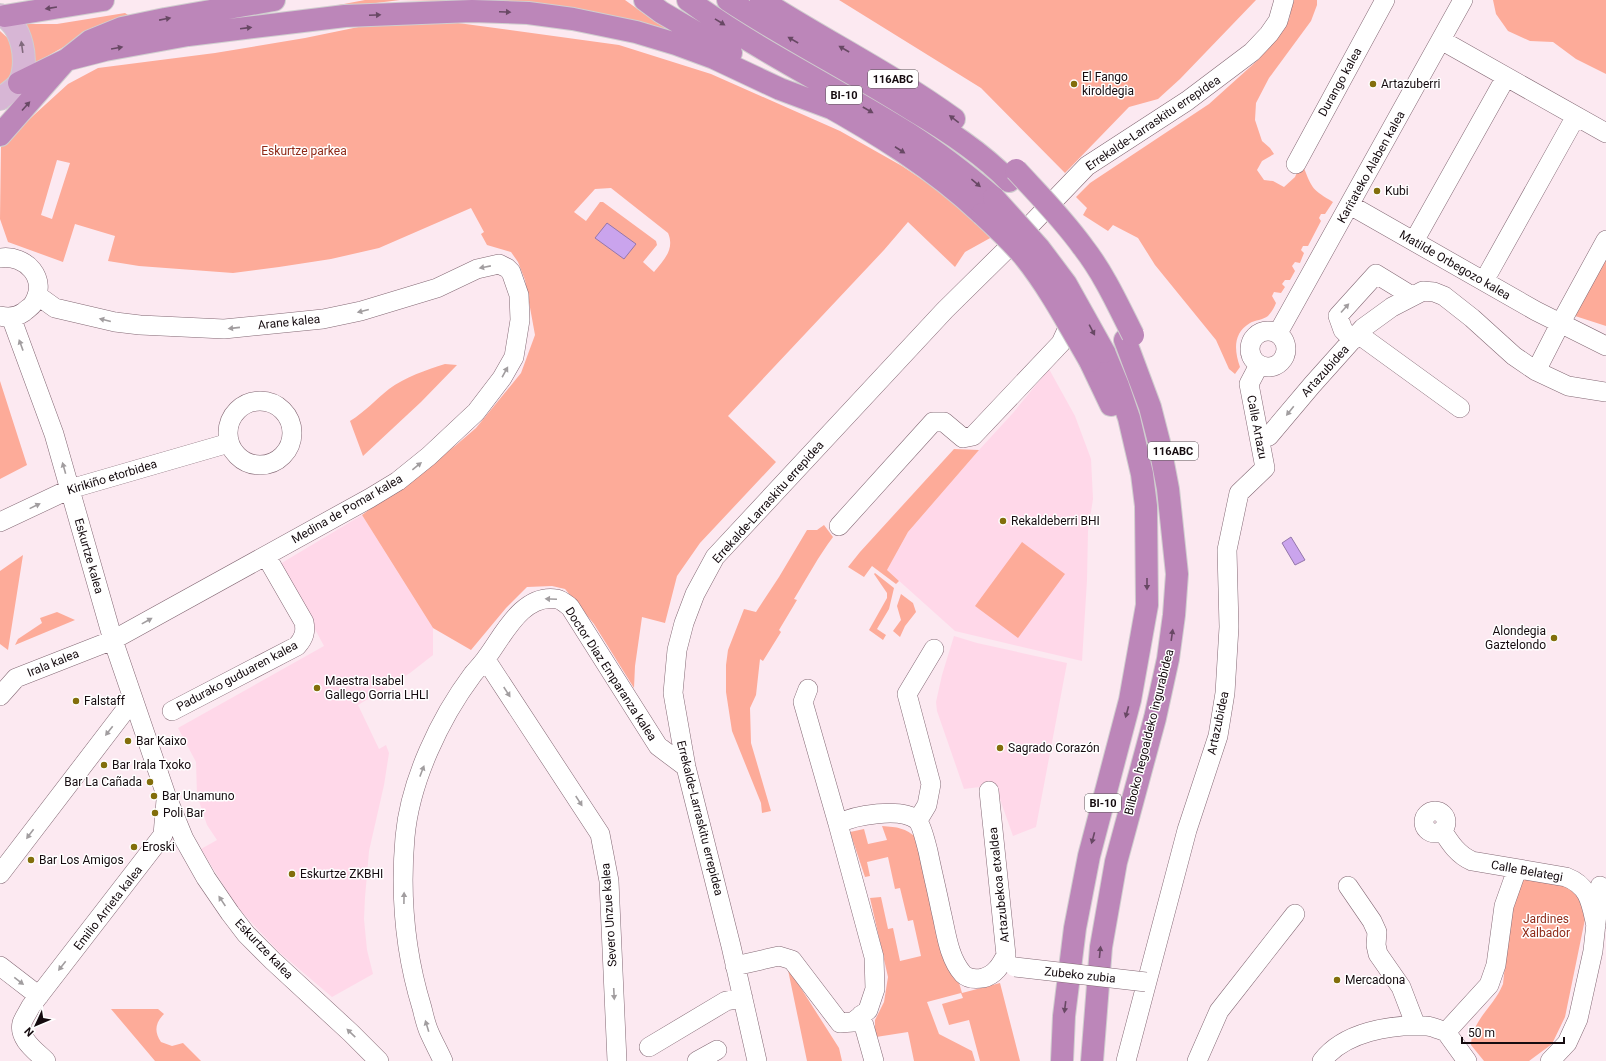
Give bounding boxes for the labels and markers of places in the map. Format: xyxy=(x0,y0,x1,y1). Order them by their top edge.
place label: El Fango kiroldegia xyxy=(1082,70,1134,98)
place label: Artazuberri xyxy=(1381,77,1440,91)
marker: El Fango kiroldegia xyxy=(1069,79,1079,89)
marker: Artazuberri xyxy=(1368,79,1378,89)
place label: Kubi xyxy=(1385,184,1409,198)
marker: Kubi xyxy=(1372,186,1382,196)
place label: Rekaldeberri BHI xyxy=(1011,514,1100,528)
marker: Rekaldeberri BHI xyxy=(998,516,1008,526)
place label: Alondegia Gaztelondo xyxy=(1485,624,1546,652)
marker: Alondegia Gaztelondo xyxy=(1549,633,1559,643)
place label: Maestra Isabel Gallego Gorria LHLI xyxy=(325,674,429,702)
marker: Maestra Isabel Gallego Gorria LHLI xyxy=(312,683,322,693)
place label: Falstaff xyxy=(84,694,126,708)
marker: Falstaff xyxy=(71,696,81,706)
place label: Bar Kaixo xyxy=(136,734,187,748)
marker: Bar Kaixo xyxy=(123,736,133,746)
place label: Sagrado Corazón xyxy=(1008,741,1100,755)
marker: Sagrado Corazón xyxy=(995,743,1005,753)
place label: Bar Irala Txoko xyxy=(112,758,191,772)
marker: Bar Irala Txoko xyxy=(99,760,109,770)
place label: Bar La Cañada xyxy=(64,775,142,789)
marker: Bar La Cañada xyxy=(145,777,155,787)
place label: Bar Unamuno xyxy=(162,789,235,803)
marker: Bar Unamuno xyxy=(149,791,159,801)
place label: Poli Bar xyxy=(163,806,204,820)
marker: Poli Bar xyxy=(150,808,160,818)
place label: Eroski xyxy=(142,840,175,854)
marker: Eroski xyxy=(129,842,139,852)
place label: Bar Los Amigos xyxy=(39,853,124,867)
marker: Bar Los Amigos xyxy=(26,855,36,865)
place label: Eskurtze ZKBHI xyxy=(300,867,383,881)
marker: Eskurtze ZKBHI xyxy=(287,869,297,879)
place label: Mercadona xyxy=(1345,973,1405,987)
marker: Mercadona xyxy=(1332,975,1342,985)

